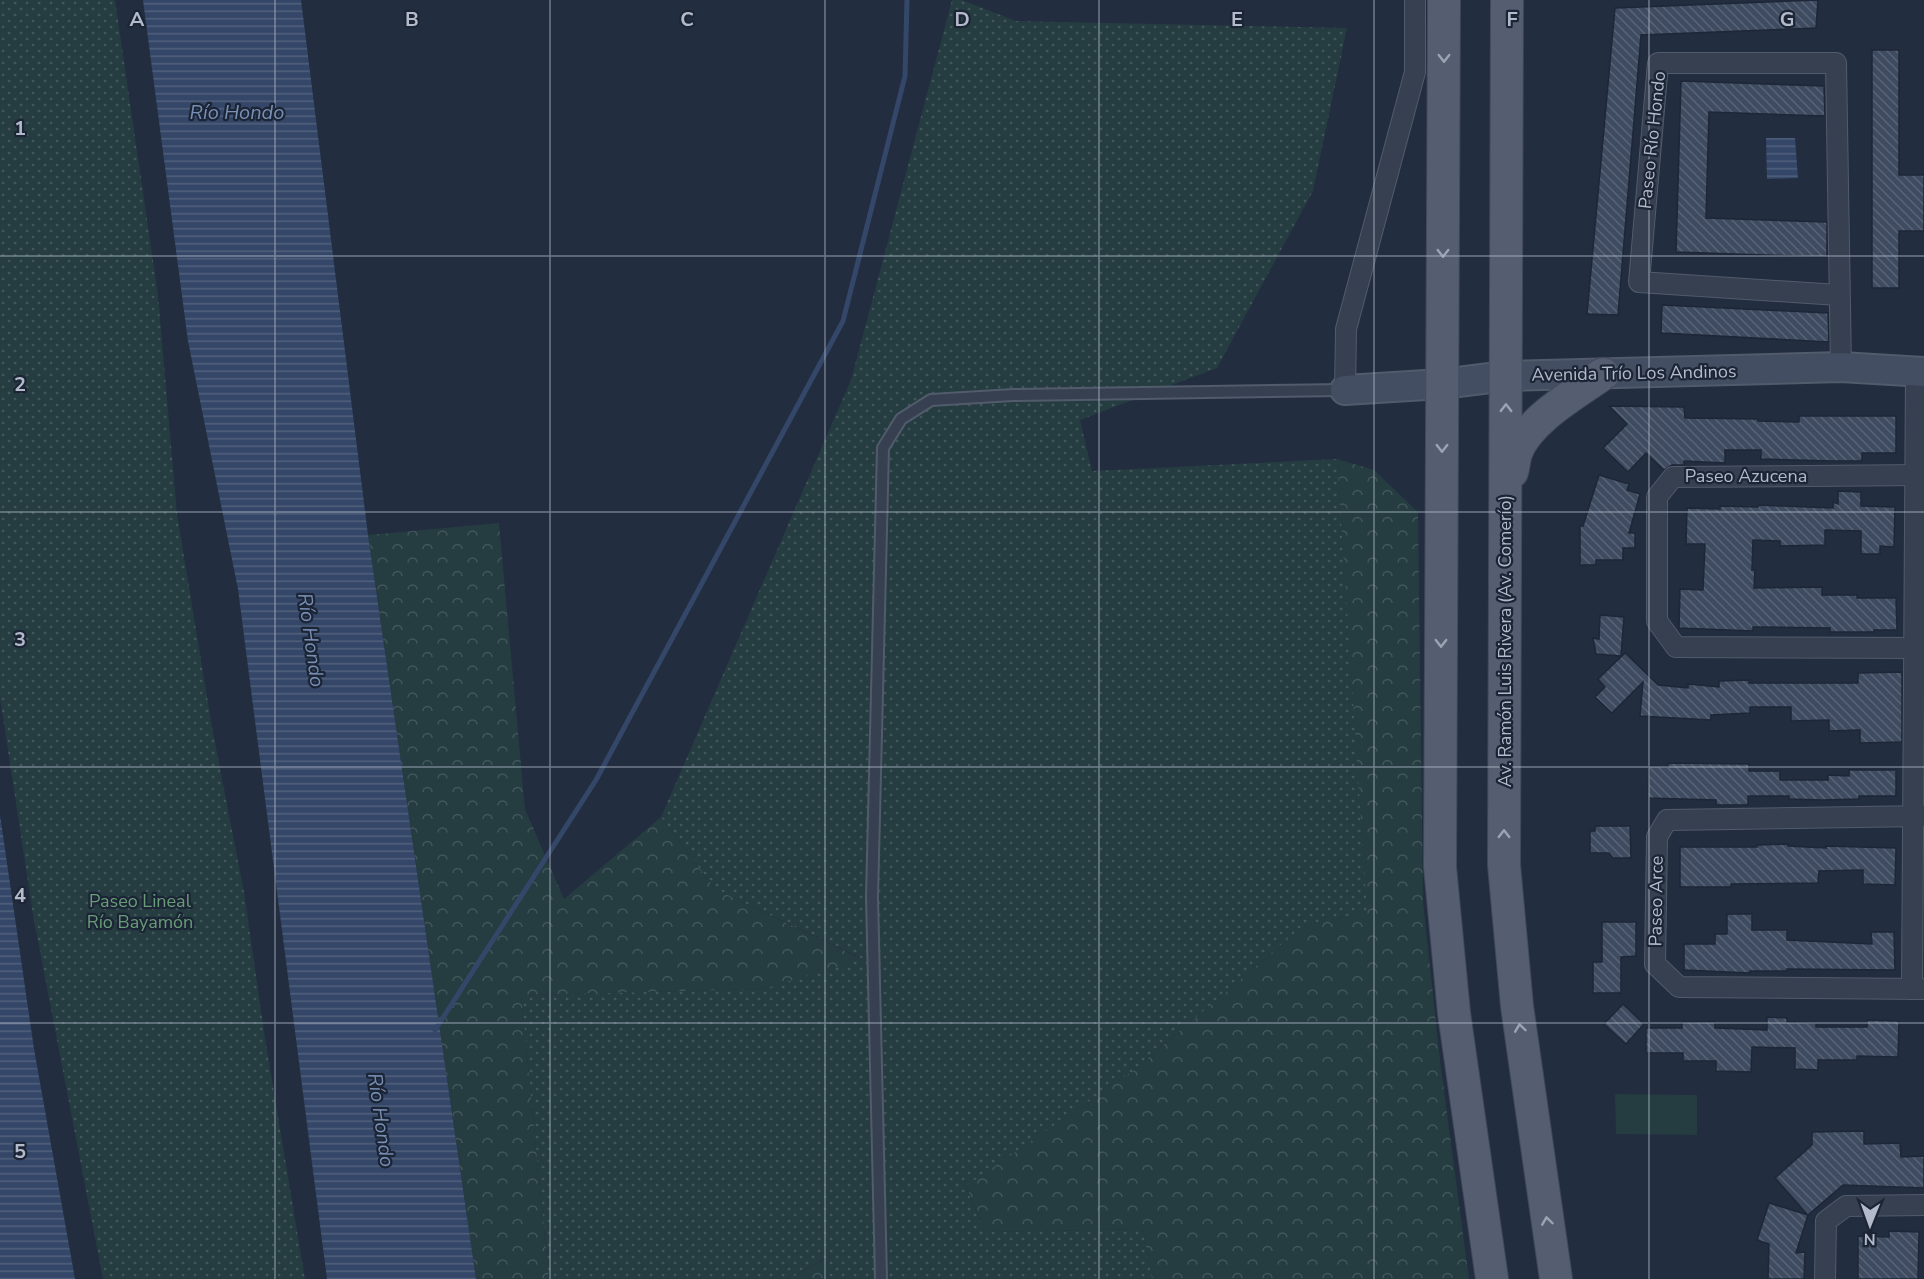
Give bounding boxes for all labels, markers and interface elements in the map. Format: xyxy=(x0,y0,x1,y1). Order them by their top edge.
text: A xyxy=(130,6,145,33)
text: B xyxy=(405,6,419,33)
text: C xyxy=(680,6,694,33)
text: D xyxy=(954,6,970,33)
text: E xyxy=(1231,6,1243,33)
text: F xyxy=(1506,6,1518,33)
text: G xyxy=(1780,6,1794,33)
one-way arrow xyxy=(1438,54,1450,63)
street label: Paseo Río Hondo xyxy=(1633,70,1671,210)
water label: Río Hondo xyxy=(190,99,284,126)
text: 1 xyxy=(14,115,26,142)
one-way arrow xyxy=(1437,249,1449,258)
street label: Avenida Trío Los Andinos xyxy=(1531,359,1737,387)
text: 2 xyxy=(14,371,26,398)
one-way arrow xyxy=(1500,403,1512,412)
one-way arrow xyxy=(1436,444,1448,453)
street label: Paseo Azucena xyxy=(1685,464,1807,488)
street label: Av. Ramón Luis Rivera (Av. Comerío) xyxy=(1493,495,1517,787)
water label: Río Hondo xyxy=(291,591,331,689)
text: 3 xyxy=(14,626,26,653)
one-way arrow xyxy=(1435,639,1447,648)
one-way arrow xyxy=(1498,829,1510,838)
street label: Paseo Arce xyxy=(1643,856,1669,946)
text: 4 xyxy=(14,882,26,909)
park label: Paseo Lineal Río Bayamón xyxy=(87,889,193,934)
one-way arrow xyxy=(1514,1023,1526,1033)
water label: Río Hondo xyxy=(361,1071,401,1169)
text: 5 xyxy=(14,1138,26,1165)
north arrow xyxy=(1840,1195,1900,1255)
one-way arrow xyxy=(1542,1216,1554,1226)
text: N xyxy=(1864,1228,1876,1250)

